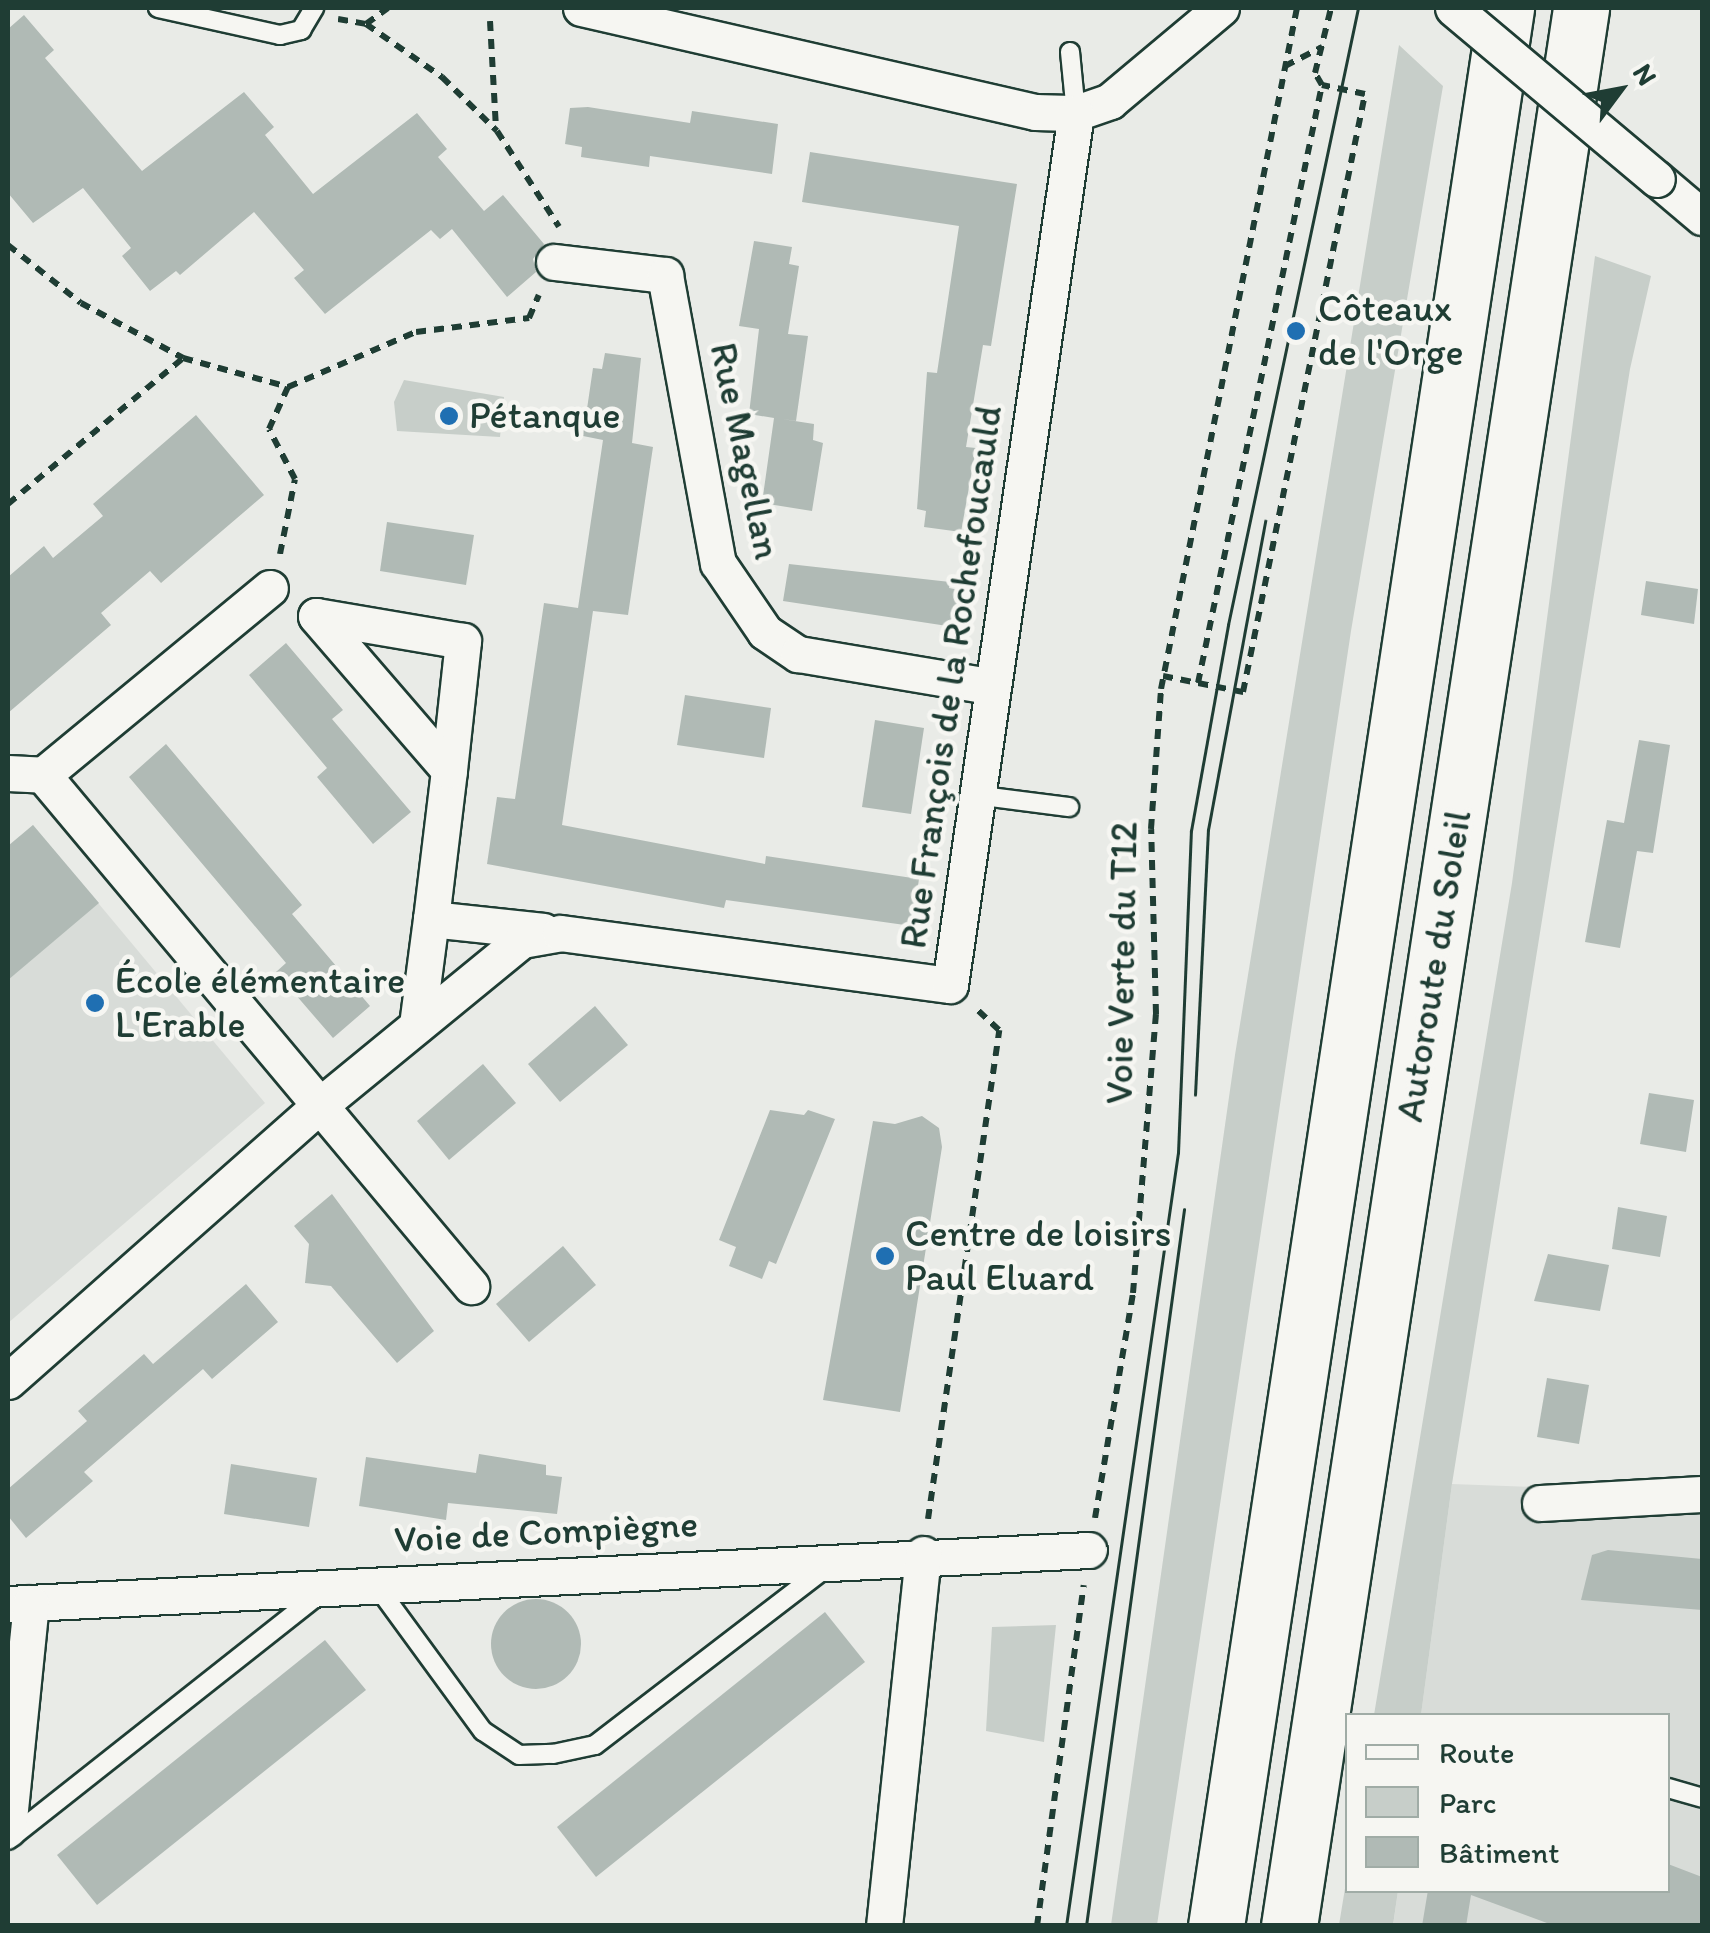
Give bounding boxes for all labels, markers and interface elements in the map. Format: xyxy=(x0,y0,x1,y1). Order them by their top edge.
north arrow xyxy=(1570,40,1670,140)
text: N xyxy=(1626,57,1665,91)
place label: Côteaux de l'Orge xyxy=(1318,286,1463,376)
marker: Côteaux de l'Orge xyxy=(1283,318,1309,344)
street label: Rue Magellan xyxy=(700,338,790,564)
place label: Pétanque xyxy=(469,393,621,439)
street label: Rue François de la Rochefoucauld xyxy=(890,404,1012,950)
marker: Pétanque xyxy=(438,405,460,427)
street label: Autoroute du Soleil xyxy=(1387,807,1481,1125)
street label: Voie Verte du T12 xyxy=(1097,822,1147,1104)
place label: École élémentaire L'Erable xyxy=(115,958,403,1048)
marker: École élémentaire L'Erable xyxy=(84,992,106,1014)
place label: Centre de loisirs Paul Eluard xyxy=(905,1211,1171,1300)
marker: Centre de loisirs Paul Eluard xyxy=(874,1245,896,1267)
street label: Voie de Compiègne xyxy=(392,1501,700,1563)
legend xyxy=(1345,1713,1670,1893)
text: Route xyxy=(1439,1734,1514,1771)
text: Parc xyxy=(1439,1784,1496,1821)
text: Bâtiment xyxy=(1439,1834,1560,1871)

